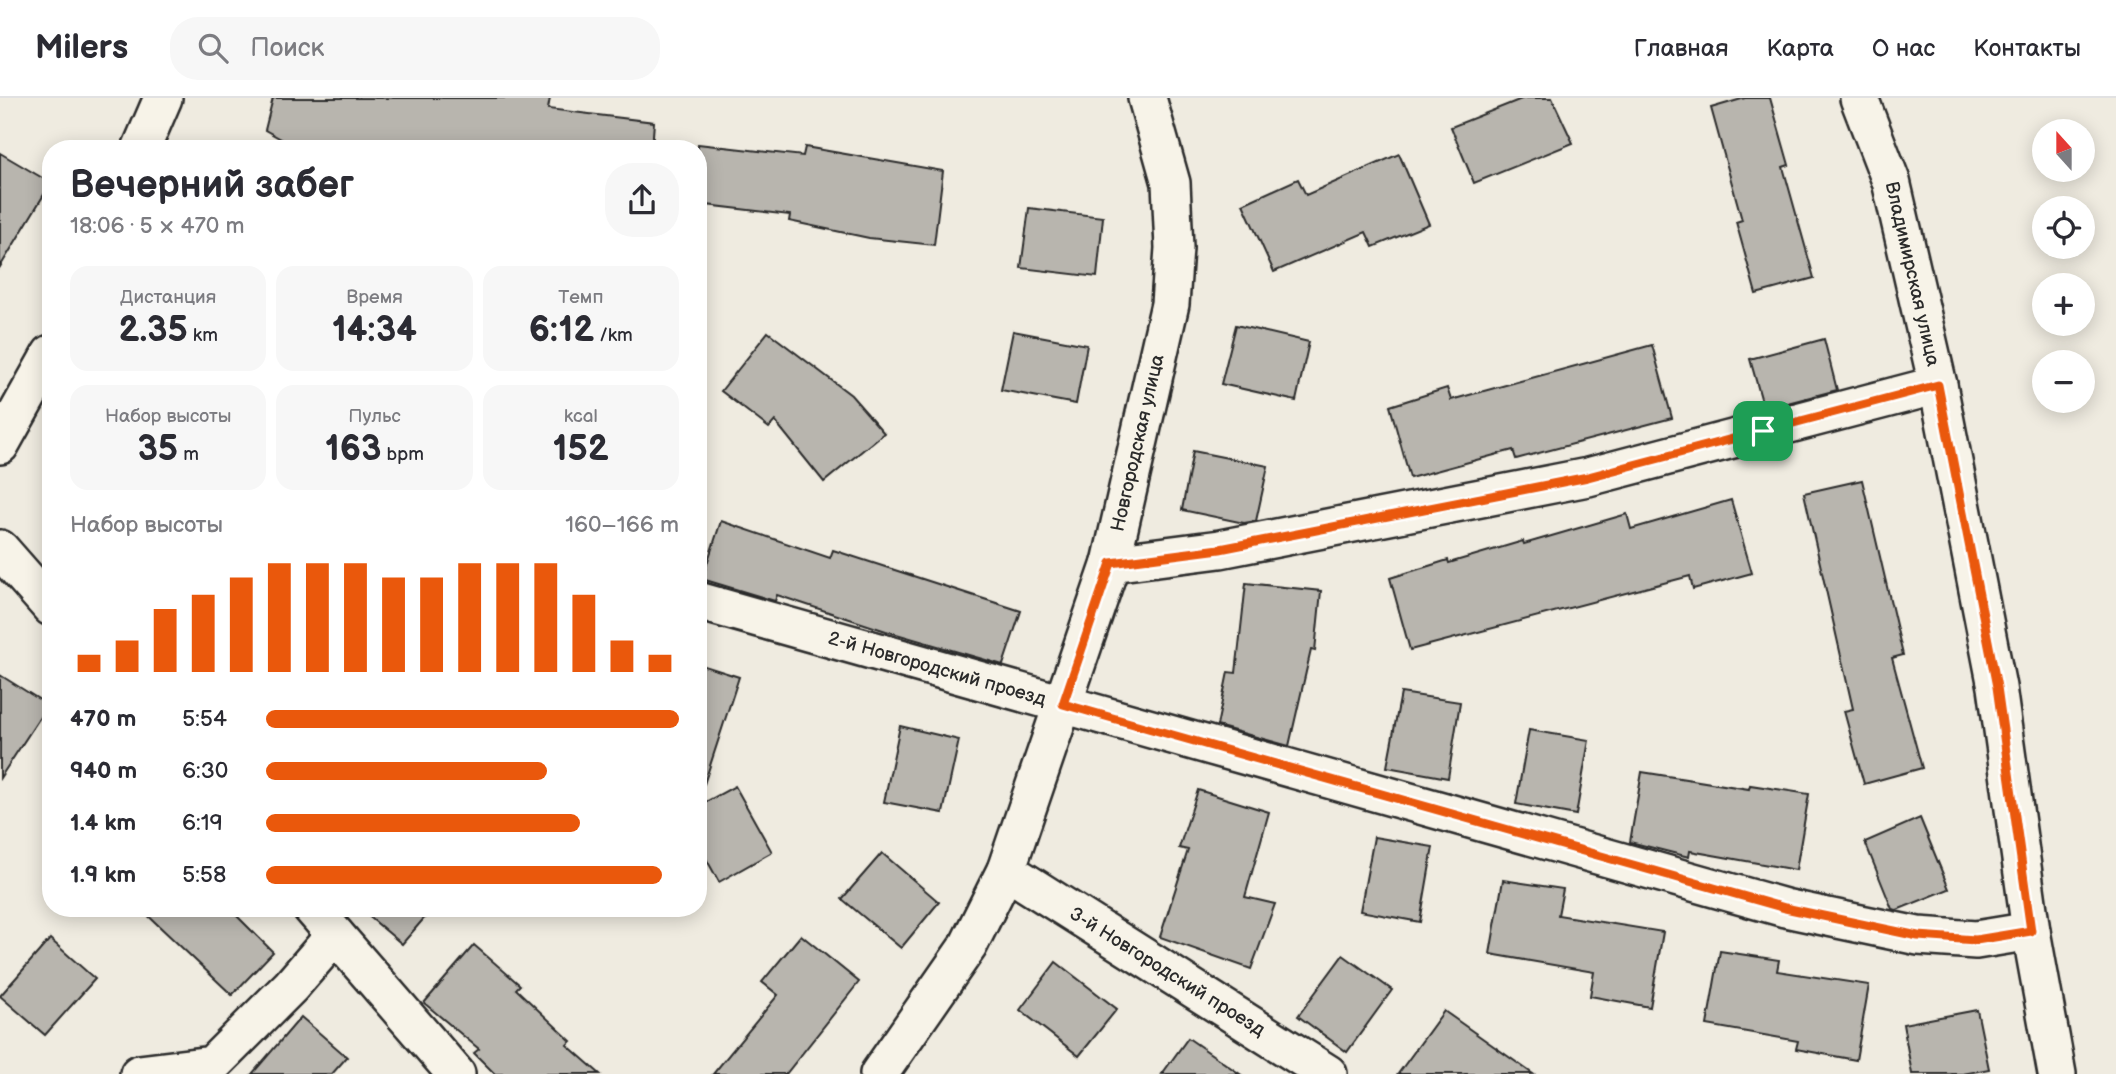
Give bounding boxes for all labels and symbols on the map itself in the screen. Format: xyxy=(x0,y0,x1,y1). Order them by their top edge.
north arrow xyxy=(2032,119,2095,182)
street label: Владимирская улица xyxy=(1880,179,1944,369)
street label: Новгородская улица xyxy=(1106,352,1170,534)
pin xyxy=(1733,401,1793,461)
street label: 2-й Новгородский проезд xyxy=(825,627,1049,711)
street label: 3-й Новгородский проезд xyxy=(1065,902,1269,1042)

